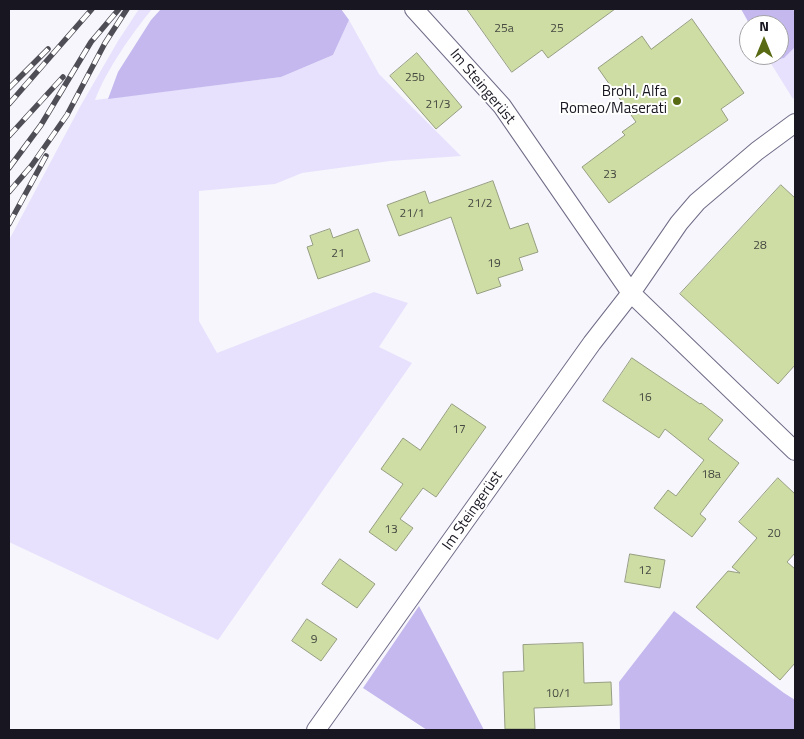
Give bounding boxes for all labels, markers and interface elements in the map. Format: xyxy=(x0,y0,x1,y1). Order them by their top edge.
north arrow xyxy=(739,15,789,65)
text: N xyxy=(759,15,769,36)
house number: 25a xyxy=(494,22,514,36)
house number: 25 xyxy=(550,22,564,36)
street label: Im Steingerüst xyxy=(445,46,519,128)
house number: 25b xyxy=(405,71,425,85)
place label: Brohl, Alfa Romeo/Maserati xyxy=(560,83,667,118)
marker: Brohl, Alfa Romeo/Maserati xyxy=(671,95,683,107)
house number: 21/3 xyxy=(425,98,451,112)
house number: 23 xyxy=(603,168,617,182)
house number: 21/2 xyxy=(467,197,493,211)
house number: 21/1 xyxy=(399,207,425,221)
house number: 28 xyxy=(753,239,767,253)
house number: 21 xyxy=(331,247,345,261)
house number: 19 xyxy=(487,257,501,271)
house number: 16 xyxy=(638,391,652,405)
house number: 17 xyxy=(452,423,466,437)
street label: Im Steingerüst xyxy=(439,468,507,554)
house number: 18a xyxy=(701,468,721,482)
house number: 13 xyxy=(384,523,398,537)
house number: 20 xyxy=(767,527,781,541)
house number: 12 xyxy=(638,564,652,578)
house number: 9 xyxy=(311,633,317,647)
house number: 10/1 xyxy=(545,687,571,701)

